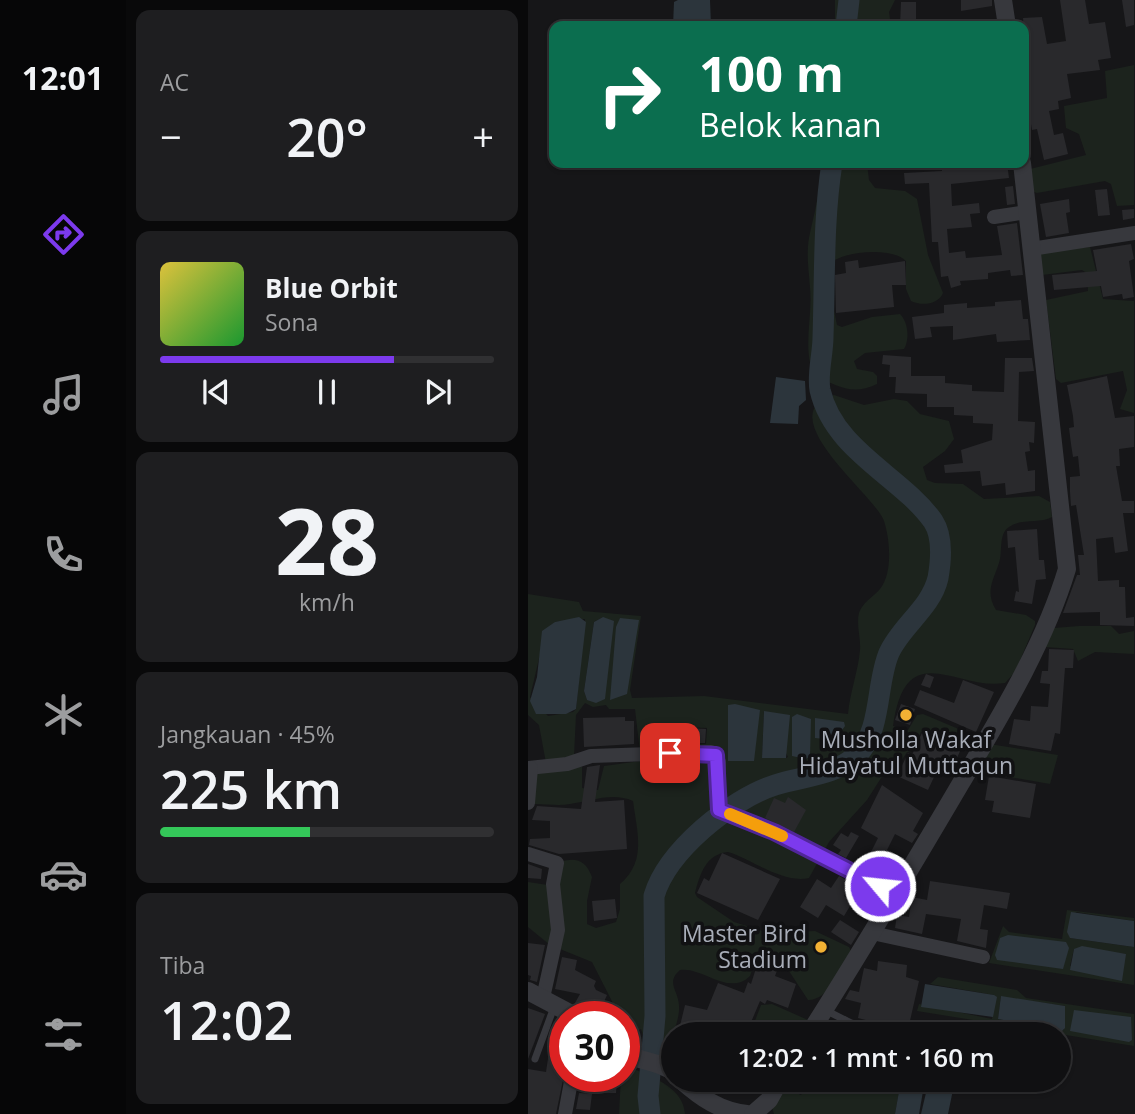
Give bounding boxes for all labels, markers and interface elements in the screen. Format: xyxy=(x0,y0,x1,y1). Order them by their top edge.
text: 100 m xyxy=(699,40,844,106)
icon: right xyxy=(584,49,675,140)
text: 12:01 xyxy=(22,56,104,99)
text: AC xyxy=(160,66,189,98)
text: 20° xyxy=(286,101,368,172)
text: Belok kanan xyxy=(699,103,882,146)
text: − xyxy=(160,110,182,162)
text: + xyxy=(472,110,494,162)
icon: directions xyxy=(39,210,88,259)
text: Blue Orbit xyxy=(265,270,398,306)
text: Sona xyxy=(265,306,318,338)
icon: music xyxy=(39,370,88,419)
icon: previous xyxy=(197,373,235,411)
icon: pause xyxy=(308,373,346,411)
icon: next xyxy=(419,373,457,411)
text: 28 xyxy=(275,478,379,602)
icon: phone xyxy=(39,530,88,579)
text: km/h xyxy=(299,586,355,618)
icon: climate xyxy=(39,690,88,739)
marker: Musholla Wakaf Hidayatul Muttaqun xyxy=(898,707,914,723)
text: Jangkauan · 45% xyxy=(160,718,335,750)
pin xyxy=(640,723,700,783)
place label: Musholla Wakaf Hidayatul Muttaqun xyxy=(799,723,1013,781)
icon: arrive xyxy=(651,734,689,772)
text: 225 km xyxy=(160,753,342,824)
position arrow xyxy=(843,849,917,923)
icon: car xyxy=(39,850,88,899)
place label: Master Bird Stadium xyxy=(682,917,807,975)
marker: Master Bird Stadium xyxy=(813,939,829,955)
text: Tiba xyxy=(160,949,205,981)
text: 12:02 xyxy=(160,984,293,1055)
speed limit sign: 30 xyxy=(549,1001,640,1092)
icon: filters xyxy=(39,1010,88,1059)
text: 12:02 · 1 mnt · 160 m xyxy=(737,1039,995,1075)

